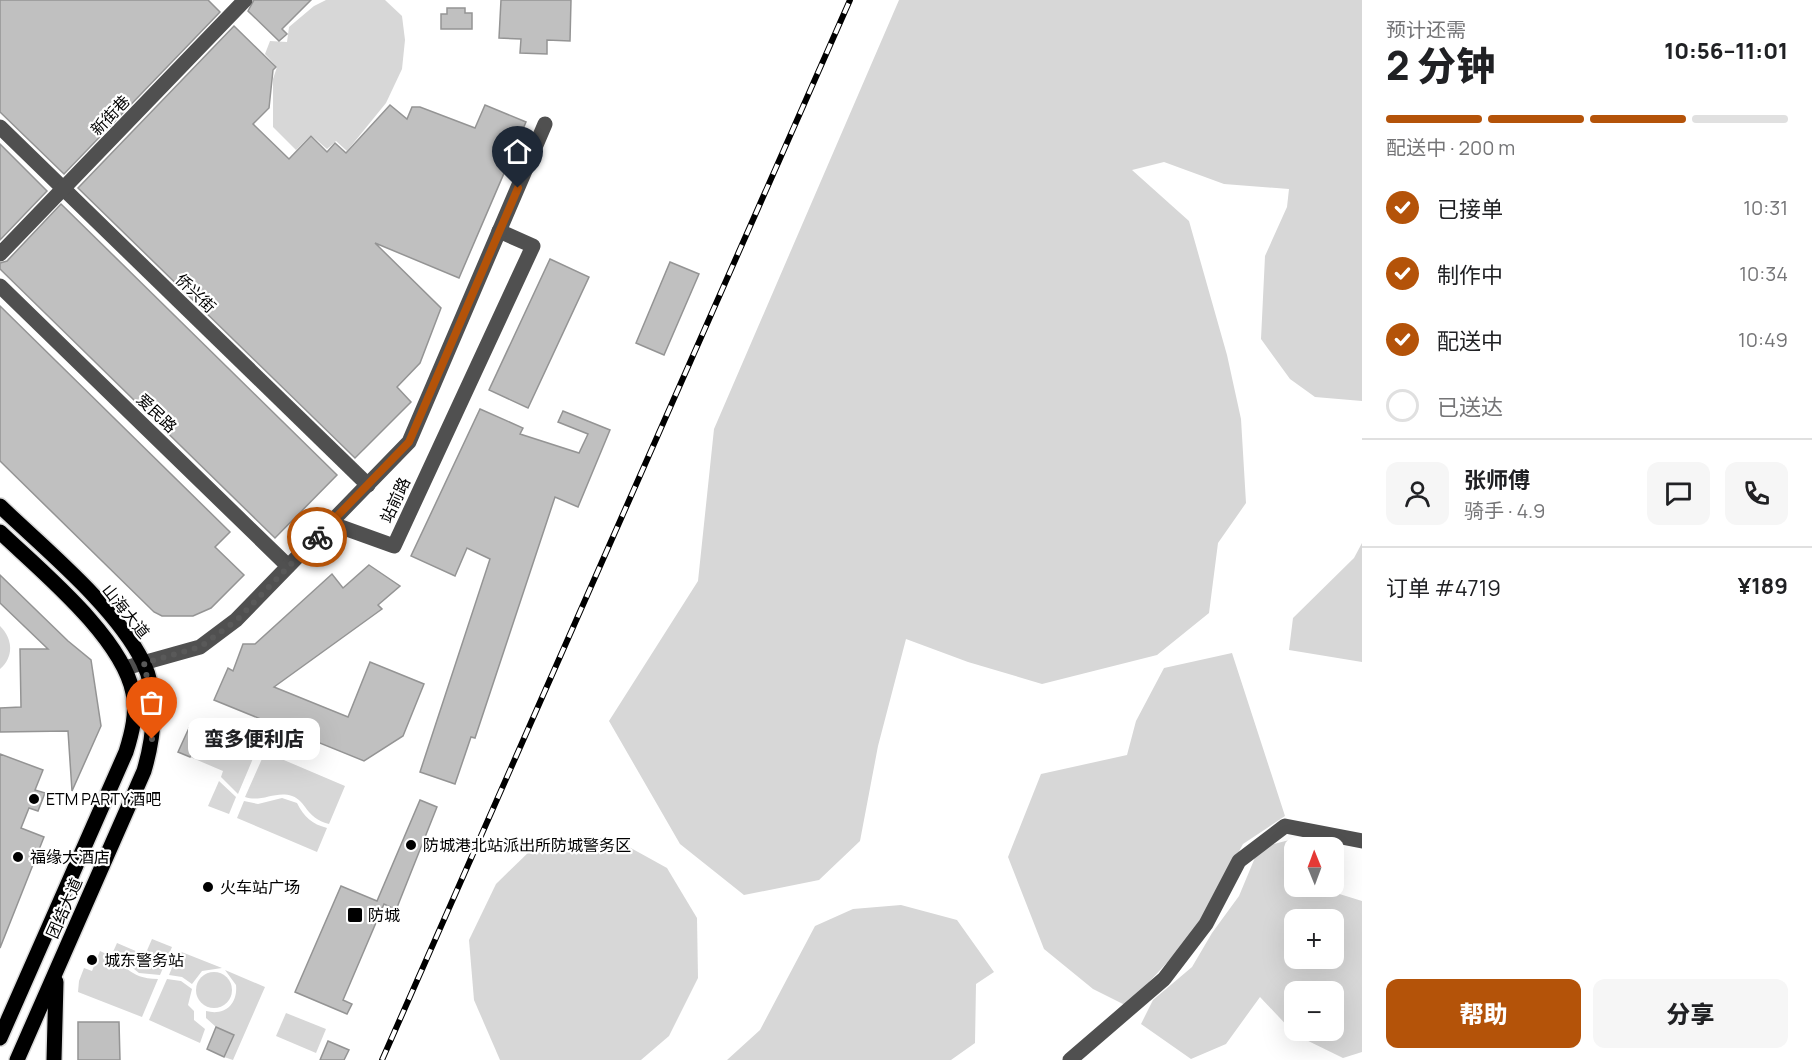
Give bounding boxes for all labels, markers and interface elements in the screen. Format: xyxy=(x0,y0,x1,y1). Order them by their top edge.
text: 预计还需 xyxy=(1386,16,1466,43)
text: 10:56–11:01 xyxy=(1664,36,1788,66)
text: 2 分钟 xyxy=(1386,38,1495,92)
street label: 新街巷 xyxy=(85,90,135,140)
pin xyxy=(492,126,543,188)
text: 配送中 · 200 m xyxy=(1386,134,1515,161)
icon: home xyxy=(501,135,534,168)
icon: check xyxy=(1386,191,1419,224)
text: 已接单 xyxy=(1437,194,1503,224)
text: 10:31 xyxy=(1743,194,1788,221)
icon: check xyxy=(1386,257,1419,290)
text: 制作中 xyxy=(1437,260,1503,290)
text: 10:34 xyxy=(1739,260,1788,287)
street label: 侨兴街 xyxy=(171,268,221,318)
icon: check xyxy=(1386,323,1419,356)
text: 配送中 xyxy=(1437,326,1503,356)
text: 10:49 xyxy=(1738,326,1788,353)
street label: 爱民路 xyxy=(132,388,182,438)
text: 已送达 xyxy=(1437,392,1503,422)
button: person xyxy=(1386,462,1449,525)
button: chat xyxy=(1647,462,1710,525)
button: phone xyxy=(1725,462,1788,525)
text: 张师傅 xyxy=(1464,465,1530,495)
street label: 站前路 xyxy=(375,474,415,526)
text: 骑手 · 4.9 xyxy=(1464,497,1545,524)
courier xyxy=(287,507,347,567)
icon: bike xyxy=(301,521,334,554)
text: ¥189 xyxy=(1738,571,1788,601)
text: 订单 #4719 xyxy=(1386,573,1501,603)
street label: 山海大道 xyxy=(97,579,155,643)
pin xyxy=(126,677,177,739)
icon: bag xyxy=(135,686,168,719)
callout: 蛮多便利店 xyxy=(188,718,320,760)
text: 蛮多便利店 xyxy=(204,725,304,752)
place label: ETM PARTY酒吧 xyxy=(46,788,161,810)
marker: ETM PARTY酒吧 xyxy=(27,792,41,806)
place label: 防城港北站派出所防城警务区 xyxy=(423,834,631,856)
north arrow xyxy=(1284,837,1344,897)
map controls xyxy=(1284,837,1344,1041)
marker: 防城港北站派出所防城警务区 xyxy=(404,838,418,852)
place label: 福缘大酒店 xyxy=(30,846,110,868)
marker: 福缘大酒店 xyxy=(11,850,25,864)
street label: 团结大道 xyxy=(41,874,87,942)
place label: 火车站广场 xyxy=(220,876,300,898)
marker: 火车站广场 xyxy=(201,880,215,894)
place label: 防城 xyxy=(368,904,400,926)
marker: 防城 xyxy=(346,906,364,924)
button: + xyxy=(1284,909,1344,969)
place label: 城东警务站 xyxy=(104,949,184,971)
marker: 城东警务站 xyxy=(85,953,99,967)
button: 帮助 xyxy=(1386,979,1581,1048)
button: 分享 xyxy=(1593,979,1788,1048)
button: − xyxy=(1284,981,1344,1041)

